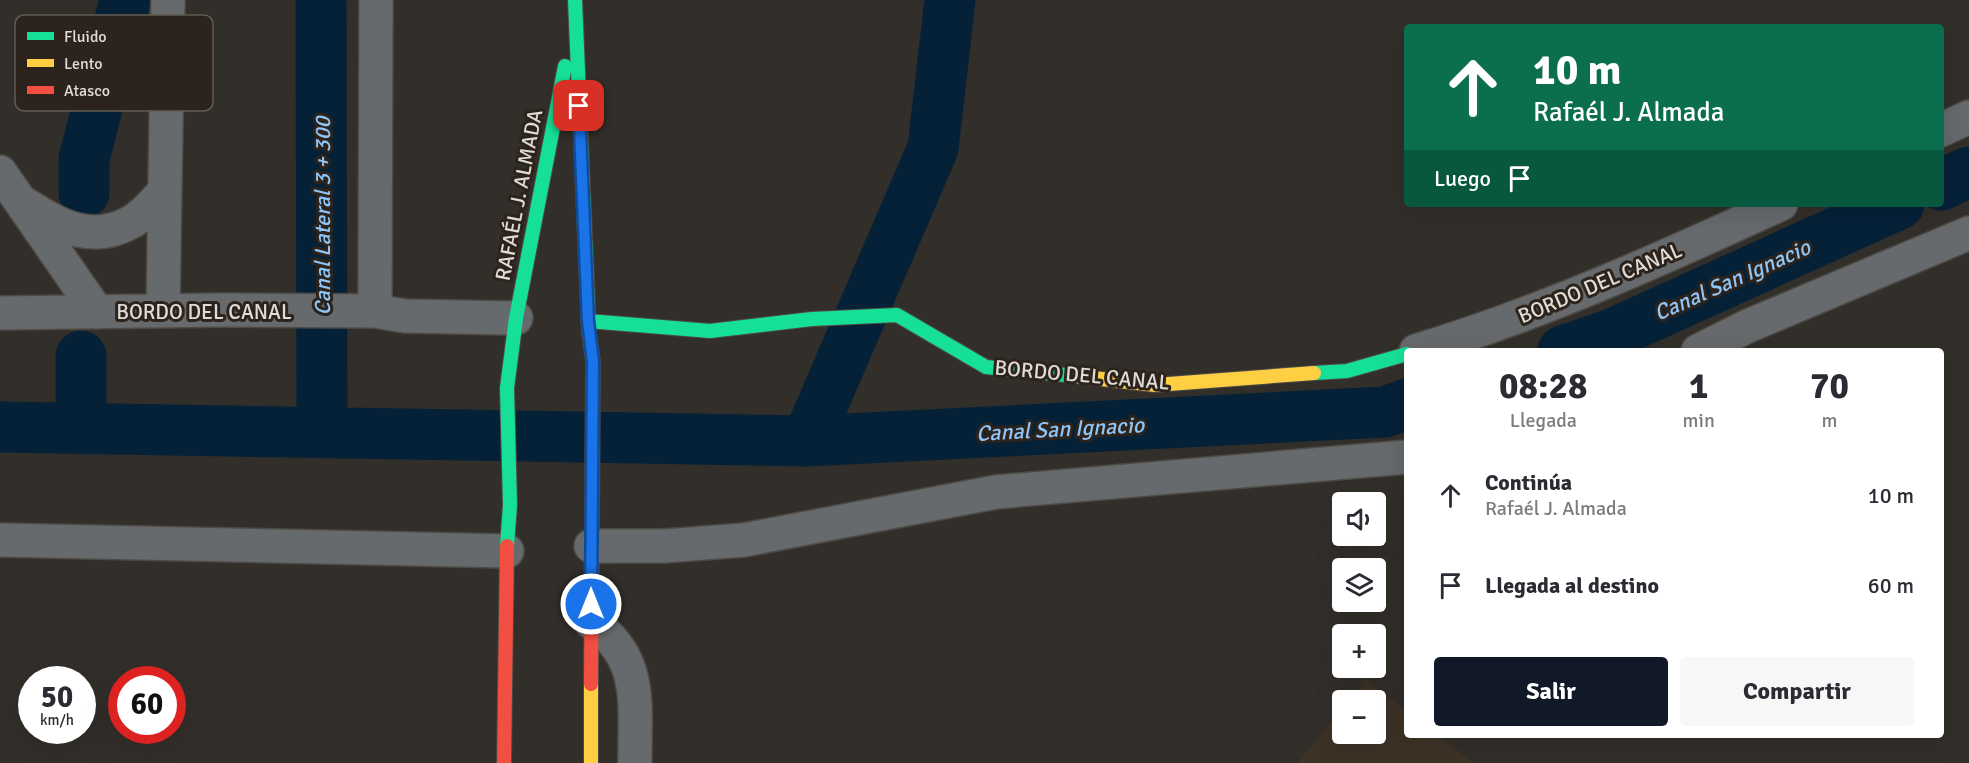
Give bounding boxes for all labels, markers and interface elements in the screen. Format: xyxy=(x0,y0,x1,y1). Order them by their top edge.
legend xyxy=(15,15,213,111)
text: Fluido xyxy=(64,27,107,47)
text: 10 m xyxy=(1533,45,1622,96)
icon: ahead xyxy=(1434,48,1512,126)
text: Lento xyxy=(64,54,102,74)
pin xyxy=(553,80,604,131)
text: Atasco xyxy=(64,81,110,101)
icon: arrive xyxy=(562,89,595,122)
text: Rafaél J. Almada xyxy=(1533,96,1724,129)
street label: RAFAÉL J. ALMADA xyxy=(490,107,548,283)
water label: Canal Lateral 3 + 300 xyxy=(309,114,336,315)
icon: arrive xyxy=(1503,162,1536,195)
text: Luego xyxy=(1434,165,1491,192)
water label: Canal San Ignacio xyxy=(1650,233,1816,327)
street label: BORDO DEL CANAL xyxy=(1514,237,1686,329)
street label: BORDO DEL CANAL xyxy=(116,299,292,325)
street label: BORDO DEL CANAL xyxy=(994,354,1171,396)
text: 08:28 xyxy=(1499,364,1587,409)
text: 1 xyxy=(1689,364,1708,409)
text: 70 xyxy=(1810,364,1849,409)
text: Llegada xyxy=(1510,408,1577,433)
text: min xyxy=(1683,408,1715,433)
text: m xyxy=(1821,408,1837,433)
water label: Canal San Ignacio xyxy=(975,411,1146,447)
text: Continúa xyxy=(1485,469,1572,496)
icon: ahead xyxy=(1434,479,1467,512)
text: 10 m xyxy=(1868,482,1914,509)
map controls xyxy=(1332,492,1386,744)
button: sound xyxy=(1332,492,1386,546)
text: Rafaél J. Almada xyxy=(1485,496,1627,521)
button: layers xyxy=(1332,558,1386,612)
icon: arrive xyxy=(1434,569,1467,602)
position arrow xyxy=(559,572,623,636)
text: Llegada al destino xyxy=(1485,572,1659,599)
text: 60 m xyxy=(1868,572,1914,599)
button: + xyxy=(1332,624,1386,678)
button: Salir xyxy=(1434,657,1668,726)
button: Compartir xyxy=(1680,657,1914,726)
speed limit sign: 60 xyxy=(108,666,186,744)
text: 50 xyxy=(41,679,73,716)
button: − xyxy=(1332,690,1386,744)
text: km/h xyxy=(40,711,74,729)

